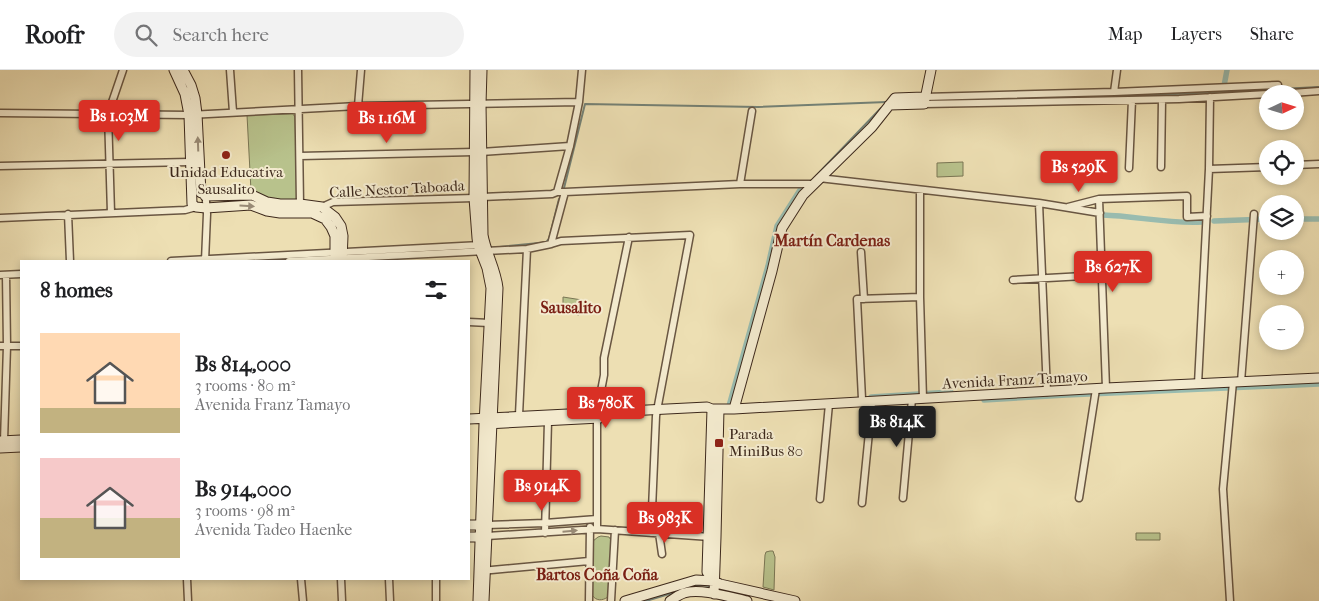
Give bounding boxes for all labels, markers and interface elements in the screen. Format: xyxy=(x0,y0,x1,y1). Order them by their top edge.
search box xyxy=(114,12,464,57)
text: Roofr xyxy=(25,21,84,49)
icon: search xyxy=(132,21,160,49)
text: Search here xyxy=(172,24,269,46)
text: Map xyxy=(1108,24,1142,45)
text: Layers xyxy=(1170,24,1222,45)
text: Share xyxy=(1250,24,1294,45)
north arrow xyxy=(1259,85,1304,130)
map controls xyxy=(1259,85,1304,350)
pin: Bs 1.03M xyxy=(67,100,171,142)
pin: Bs 1.16M xyxy=(335,102,439,144)
text: Bs 1.03M xyxy=(90,106,148,125)
text: Bs 1.16M xyxy=(358,108,416,127)
one-way arrow xyxy=(194,136,202,152)
button: locate xyxy=(1259,140,1304,185)
marker: Unidad Educativa Sausalito xyxy=(220,149,232,161)
pin: Bs 529K xyxy=(1033,150,1125,193)
text: Bs 529K xyxy=(1052,157,1106,176)
place label: Unidad Educativa Sausalito xyxy=(169,163,284,198)
street label: Calle Nestor Taboada xyxy=(329,176,466,202)
button: layers xyxy=(1259,195,1304,240)
one-way arrow xyxy=(240,203,256,211)
district label: Martín Cardenas xyxy=(773,231,890,250)
pin: Bs 627K xyxy=(1067,250,1159,293)
button: + xyxy=(1259,250,1304,295)
text: Bs 627K xyxy=(1085,257,1141,276)
icon: filters xyxy=(422,276,450,304)
text: 8 homes xyxy=(40,278,113,302)
district label: Sausalito xyxy=(541,298,601,317)
button: − xyxy=(1259,305,1304,350)
text: Bs 814,000 xyxy=(195,352,291,376)
icon: home xyxy=(80,353,140,413)
street label: Avenida Franz Tamayo xyxy=(941,367,1089,393)
text: 3 rooms · 80 m² xyxy=(195,376,295,395)
pin: Bs 780K xyxy=(560,386,652,429)
text: Bs 780K xyxy=(578,393,634,412)
text: Avenida Franz Tamayo xyxy=(195,395,350,414)
pin: Bs 814K xyxy=(851,406,943,448)
text: Bs 814K xyxy=(870,412,924,431)
place label: Parada MiniBus 80 xyxy=(729,425,803,460)
marker: Parada MiniBus 80 xyxy=(713,437,725,449)
pin: Bs 914K xyxy=(496,470,588,512)
text: Bs 914K xyxy=(515,476,569,495)
text: Bs 914,000 xyxy=(195,477,291,501)
icon: home xyxy=(80,478,140,538)
text: 3 rooms · 98 m² xyxy=(195,501,295,520)
pin: Bs 983K xyxy=(619,502,711,544)
text: Bs 983K xyxy=(638,508,692,527)
text: Avenida Tadeo Haenke xyxy=(195,520,352,539)
one-way arrow xyxy=(563,527,579,535)
district label: Bartos Coña Coña xyxy=(536,565,659,584)

